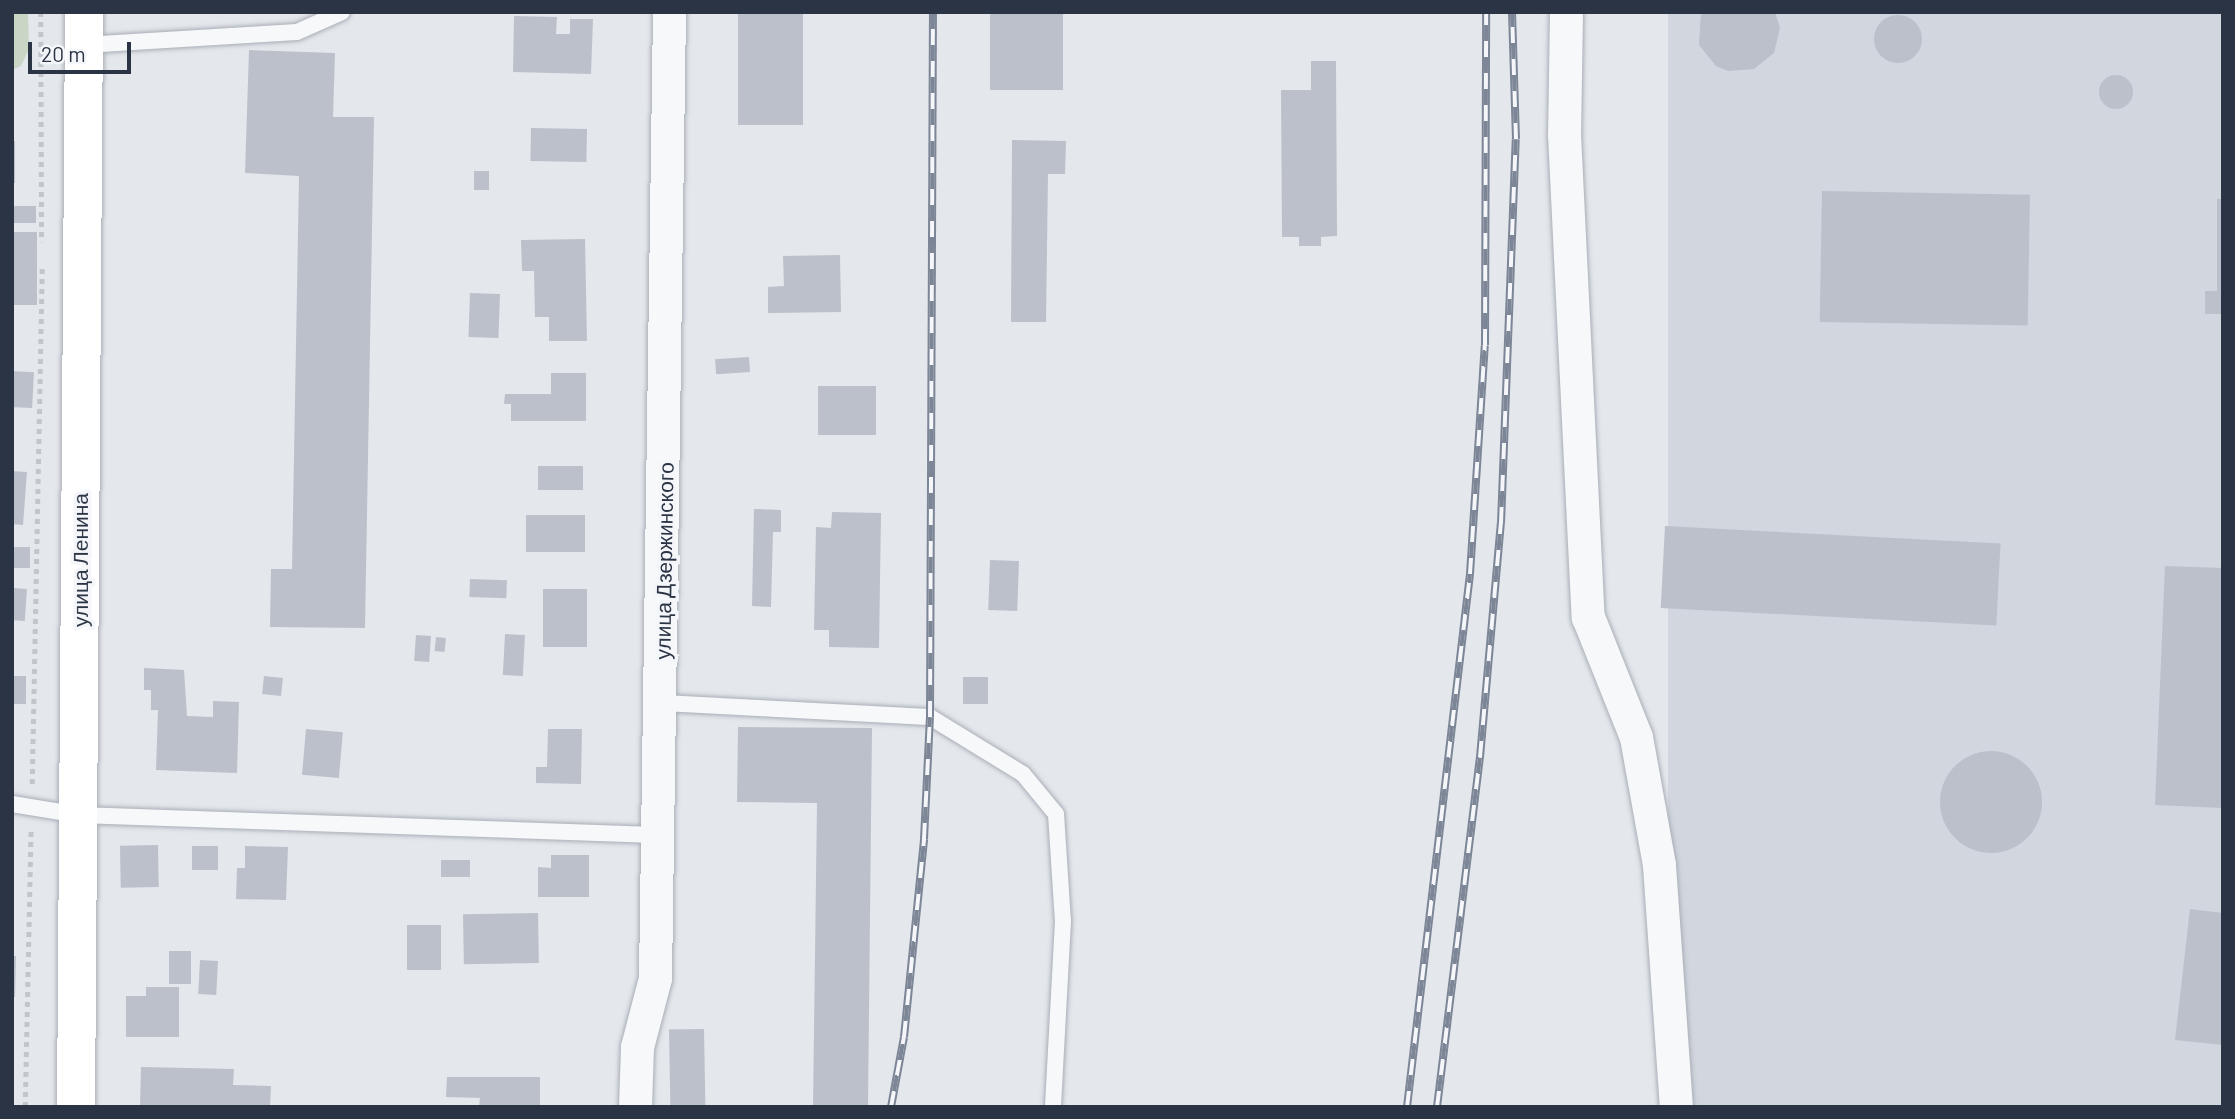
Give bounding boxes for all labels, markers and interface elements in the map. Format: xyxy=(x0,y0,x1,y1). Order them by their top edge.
scale bar xyxy=(32,28,135,72)
text: 20 m xyxy=(41,41,86,66)
street label: улица Дзержинского xyxy=(650,462,678,660)
street label: улица Ленина xyxy=(67,493,93,627)

